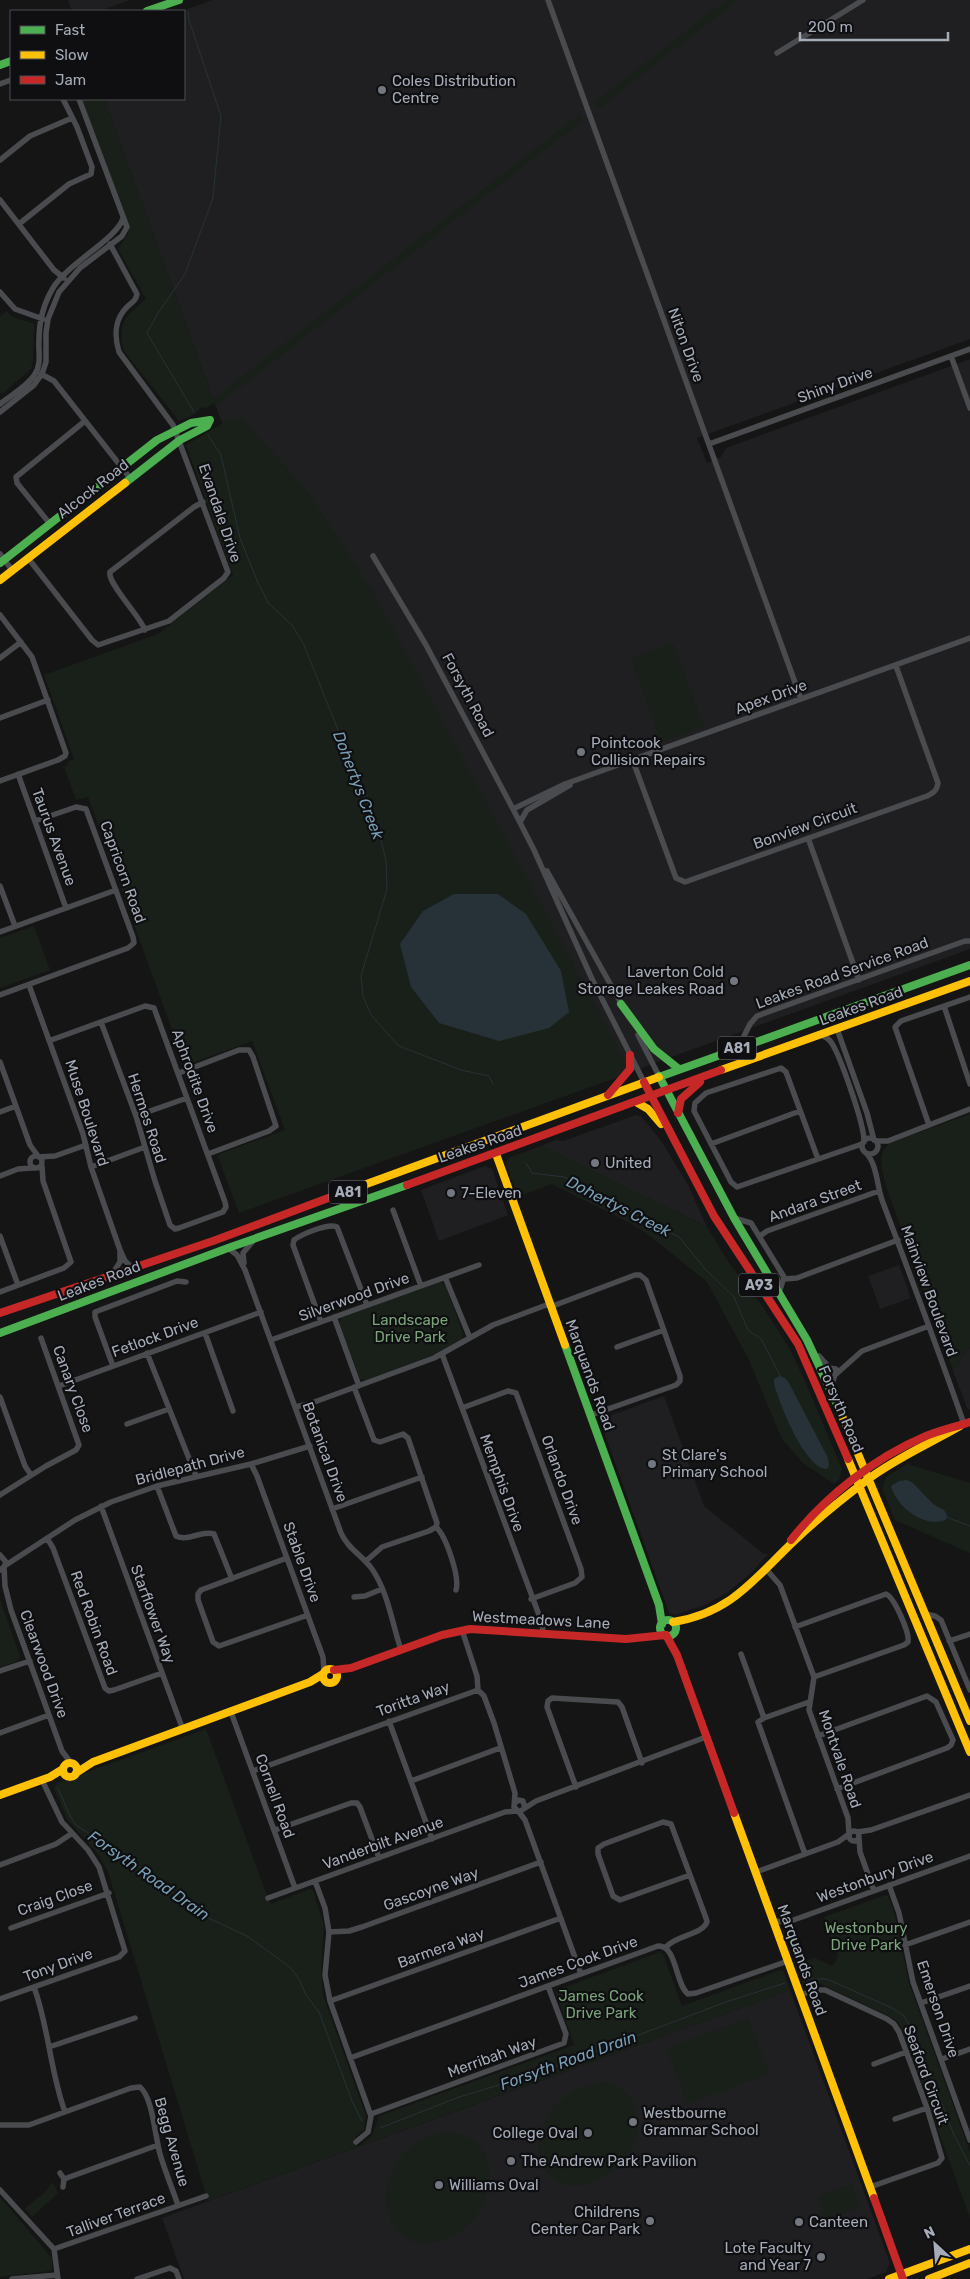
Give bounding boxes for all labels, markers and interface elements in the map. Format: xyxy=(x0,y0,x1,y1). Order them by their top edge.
legend xyxy=(10,10,185,100)
scale bar xyxy=(800,10,948,42)
text: 200 m xyxy=(808,18,853,36)
text: Fast xyxy=(55,21,85,39)
text: Slow xyxy=(55,46,88,64)
text: Jam xyxy=(55,71,86,89)
place label: Coles Distribution Centre xyxy=(392,72,516,107)
marker: Coles Distribution Centre xyxy=(376,84,388,96)
street label: Niton Drive xyxy=(664,306,708,384)
street label: Shiny Drive xyxy=(795,363,875,407)
street label: Alcock Road xyxy=(54,456,132,522)
street label: Evandale Drive xyxy=(195,461,245,565)
street label: Forsyth Road xyxy=(438,650,498,740)
street label: Apex Drive xyxy=(733,676,809,718)
water label: Dohertys Creek xyxy=(329,728,388,843)
place label: Pointcook Collision Repairs xyxy=(591,734,706,769)
marker: Pointcook Collision Repairs xyxy=(575,746,587,758)
street label: Taurus Avenue xyxy=(28,786,80,888)
street label: Bonview Circuit xyxy=(751,799,859,853)
street label: Capricorn Road xyxy=(96,818,150,926)
street label: Leakes Road Service Road xyxy=(753,933,931,1013)
place label: Laverton Cold Storage Leakes Road xyxy=(578,963,724,998)
marker: Laverton Cold Storage Leakes Road xyxy=(728,975,740,987)
street label: Leakes Road xyxy=(817,983,905,1029)
street label: Aphrodite Drive xyxy=(168,1027,222,1135)
road number: A81 xyxy=(718,1036,756,1060)
street label: Muse Boulevard xyxy=(61,1058,113,1168)
street label: Hermes Road xyxy=(124,1071,170,1165)
street label: Leakes Road xyxy=(436,1121,524,1167)
place label: United xyxy=(605,1154,651,1172)
marker: United xyxy=(589,1157,601,1169)
water label: Dohertys Creek xyxy=(563,1172,675,1241)
street label: Andara Street xyxy=(766,1176,864,1226)
road number: A81 xyxy=(329,1180,367,1204)
place label: 7-Eleven xyxy=(461,1184,522,1202)
marker: 7-Eleven xyxy=(445,1187,457,1199)
street label: Mainview Boulevard xyxy=(897,1223,961,1359)
street label: Leakes Road xyxy=(55,1257,143,1305)
street label: Silverwood Drive xyxy=(296,1269,412,1325)
road number: A93 xyxy=(739,1274,779,1296)
park label: Landscape Drive Park xyxy=(372,1311,448,1346)
street label: Fetlock Drive xyxy=(109,1313,201,1361)
street label: Marquands Road xyxy=(562,1317,618,1433)
street label: Canary Close xyxy=(49,1343,97,1435)
street label: Forsyth Road xyxy=(815,1363,867,1455)
street label: Botanical Drive xyxy=(299,1399,351,1505)
street label: Memphis Drive xyxy=(476,1432,528,1534)
street label: Orlando Drive xyxy=(537,1433,587,1527)
street label: Bridlepath Drive xyxy=(133,1443,247,1489)
place label: St Clare's Primary School xyxy=(662,1446,767,1481)
marker: St Clare's Primary School xyxy=(646,1458,658,1470)
street label: Stable Drive xyxy=(279,1519,325,1605)
street label: Starflower Way xyxy=(127,1562,179,1666)
street label: Red Robin Road xyxy=(67,1568,121,1678)
street label: Clearwood Drive xyxy=(16,1607,72,1721)
street label: Westmeadows Lane xyxy=(471,1607,611,1633)
street label: Toritta Way xyxy=(374,1677,452,1721)
street label: Montvale Road xyxy=(815,1707,865,1811)
street label: Cornell Road xyxy=(251,1751,299,1841)
street label: Vanderbilt Avenue xyxy=(320,1813,446,1873)
water label: Forsyth Road Drain xyxy=(84,1826,213,1924)
street label: Westonbury Drive xyxy=(814,1848,936,1906)
street label: Gascoyne Way xyxy=(381,1863,481,1915)
street label: Craig Close xyxy=(15,1876,95,1920)
street label: Marquands Road xyxy=(774,1902,830,2018)
park label: Westonbury Drive Park xyxy=(824,1919,908,1954)
street label: Barmera Way xyxy=(395,1924,487,1972)
street label: James Cook Drive xyxy=(516,1932,640,1992)
street label: Tony Drive xyxy=(21,1944,95,1986)
street label: Emerson Drive xyxy=(913,1958,963,2060)
park label: James Cook Drive Park xyxy=(558,1987,644,2022)
street label: Seaford Circuit xyxy=(900,2023,952,2127)
water label: Forsyth Road Drain xyxy=(497,2027,639,2094)
street label: Merribah Way xyxy=(445,2033,539,2081)
street label: Begg Avenue xyxy=(151,2095,193,2189)
place label: Westbourne Grammar School xyxy=(643,2104,759,2139)
marker: Westbourne Grammar School xyxy=(627,2116,639,2128)
place label: College Oval xyxy=(493,2124,578,2142)
marker: College Oval xyxy=(582,2127,594,2139)
place label: The Andrew Park Pavilion xyxy=(521,2152,697,2170)
marker: The Andrew Park Pavilion xyxy=(505,2155,517,2167)
place label: Williams Oval xyxy=(449,2176,539,2194)
marker: Williams Oval xyxy=(433,2179,445,2191)
street label: Talliver Terrace xyxy=(64,2189,168,2241)
place label: Childrens Center Car Park xyxy=(531,2203,640,2238)
place label: Canteen xyxy=(809,2213,868,2231)
marker: Childrens Center Car Park xyxy=(644,2215,656,2227)
marker: Canteen xyxy=(793,2216,805,2228)
north arrow xyxy=(910,2219,960,2269)
text: N xyxy=(921,2223,938,2243)
place label: Lote Faculty and Year 7 xyxy=(725,2239,811,2274)
marker: Lote Faculty and Year 7 xyxy=(815,2251,827,2263)

